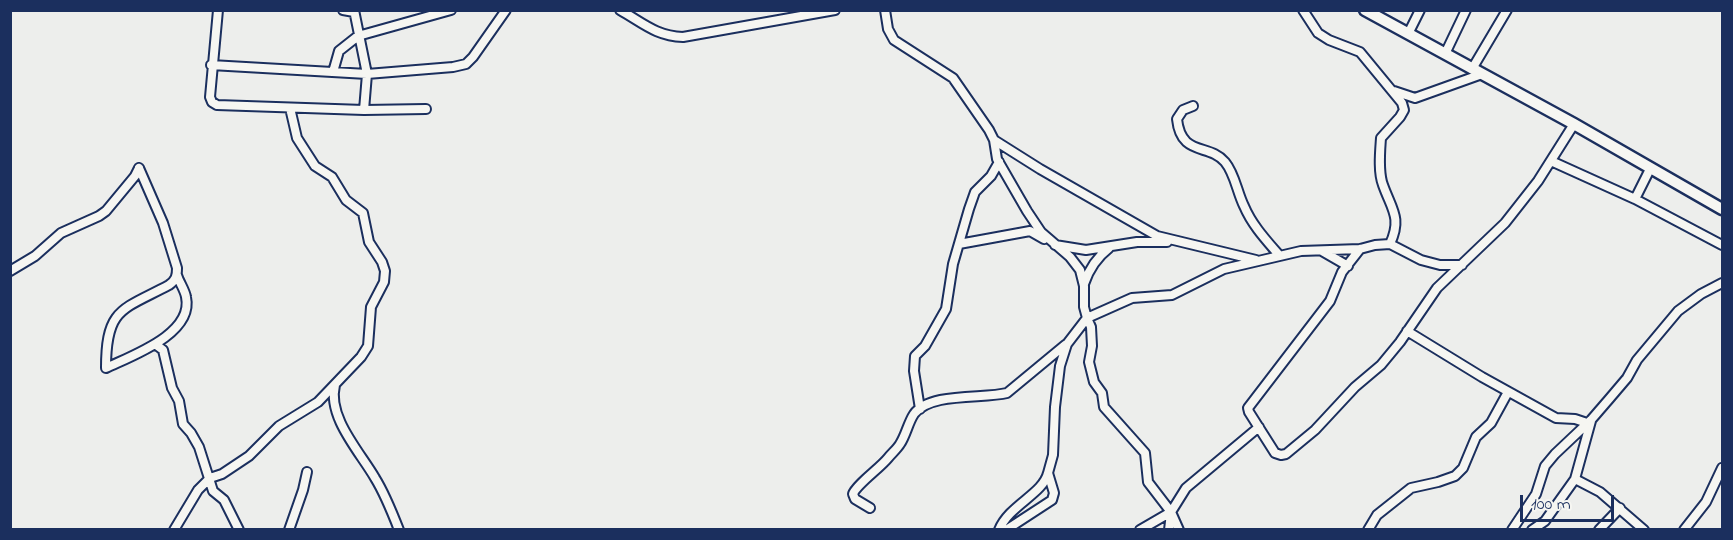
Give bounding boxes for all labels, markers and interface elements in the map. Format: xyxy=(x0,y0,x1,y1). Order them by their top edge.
scale bar xyxy=(1523,483,1618,521)
text: 100 m xyxy=(1531,492,1571,518)

